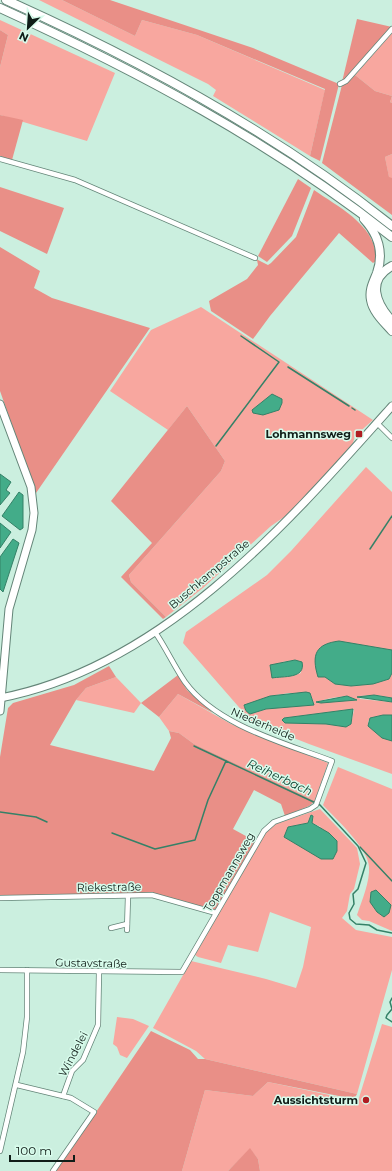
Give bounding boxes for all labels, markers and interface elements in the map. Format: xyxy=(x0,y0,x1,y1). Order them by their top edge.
north arrow xyxy=(8,8,48,48)
text: N xyxy=(17,29,31,45)
place label: Lohmannsweg xyxy=(266,427,351,441)
marker: Lohmannsweg xyxy=(354,429,364,439)
street label: Buschkampstraße xyxy=(166,536,252,612)
street label: Niederheide xyxy=(229,704,297,744)
water label: Reiherbach xyxy=(245,755,315,799)
street label: Toppmannsweg xyxy=(201,830,257,914)
street label: Riekestraße xyxy=(76,879,142,895)
street label: Gustavstraße xyxy=(55,955,127,971)
street label: Windelei xyxy=(55,1029,91,1079)
place label: Aussichtsturm xyxy=(273,1093,358,1107)
marker: Aussichtsturm xyxy=(361,1095,371,1105)
scale bar xyxy=(10,1137,74,1163)
text: 100 m xyxy=(16,1143,52,1158)

